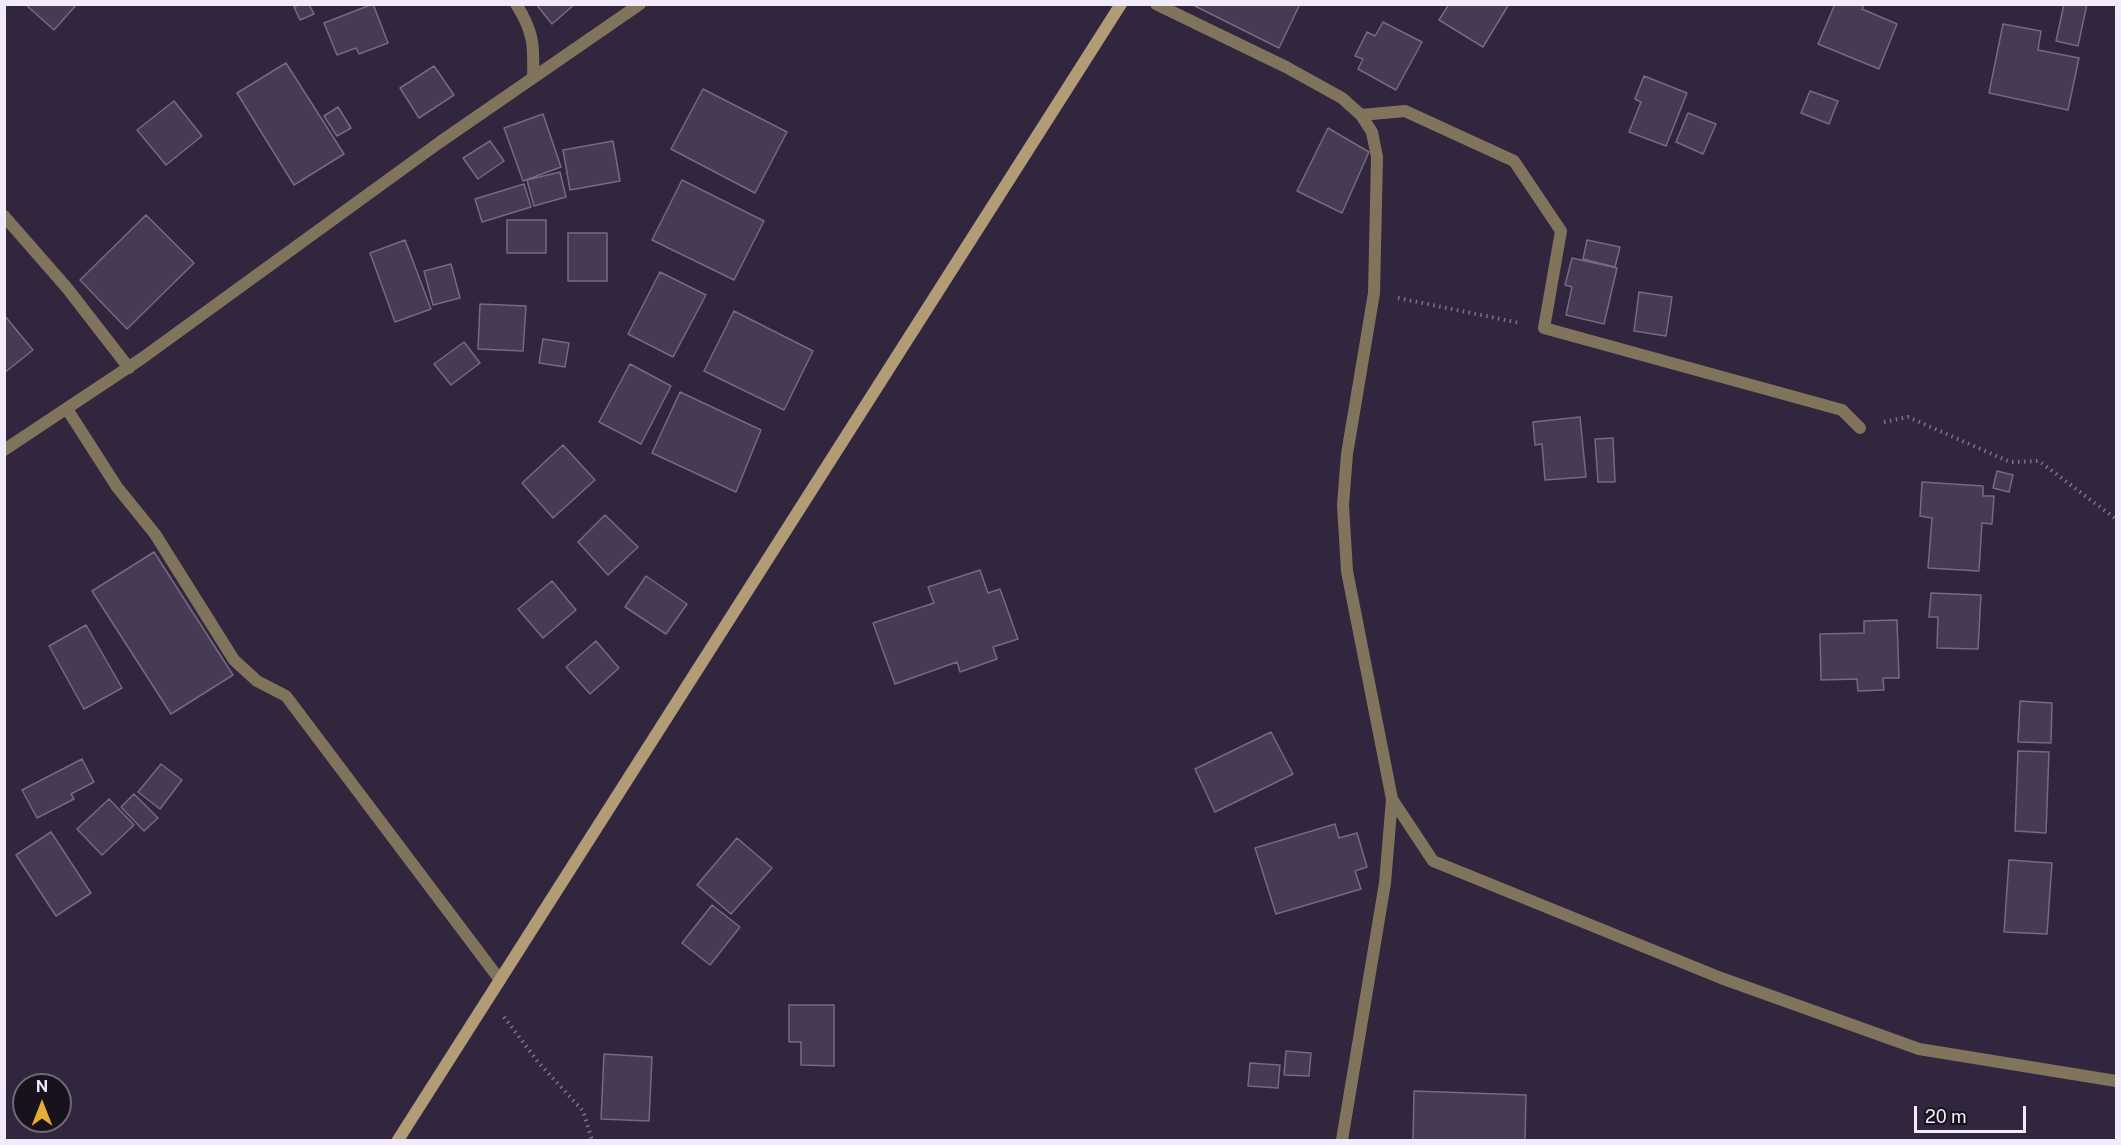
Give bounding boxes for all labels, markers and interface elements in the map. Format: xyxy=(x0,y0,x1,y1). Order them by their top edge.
north arrow xyxy=(12,1073,72,1133)
text: N xyxy=(36,1077,48,1096)
scale bar xyxy=(1917,1094,2030,1132)
text: 20 m xyxy=(1925,1106,1967,1127)

